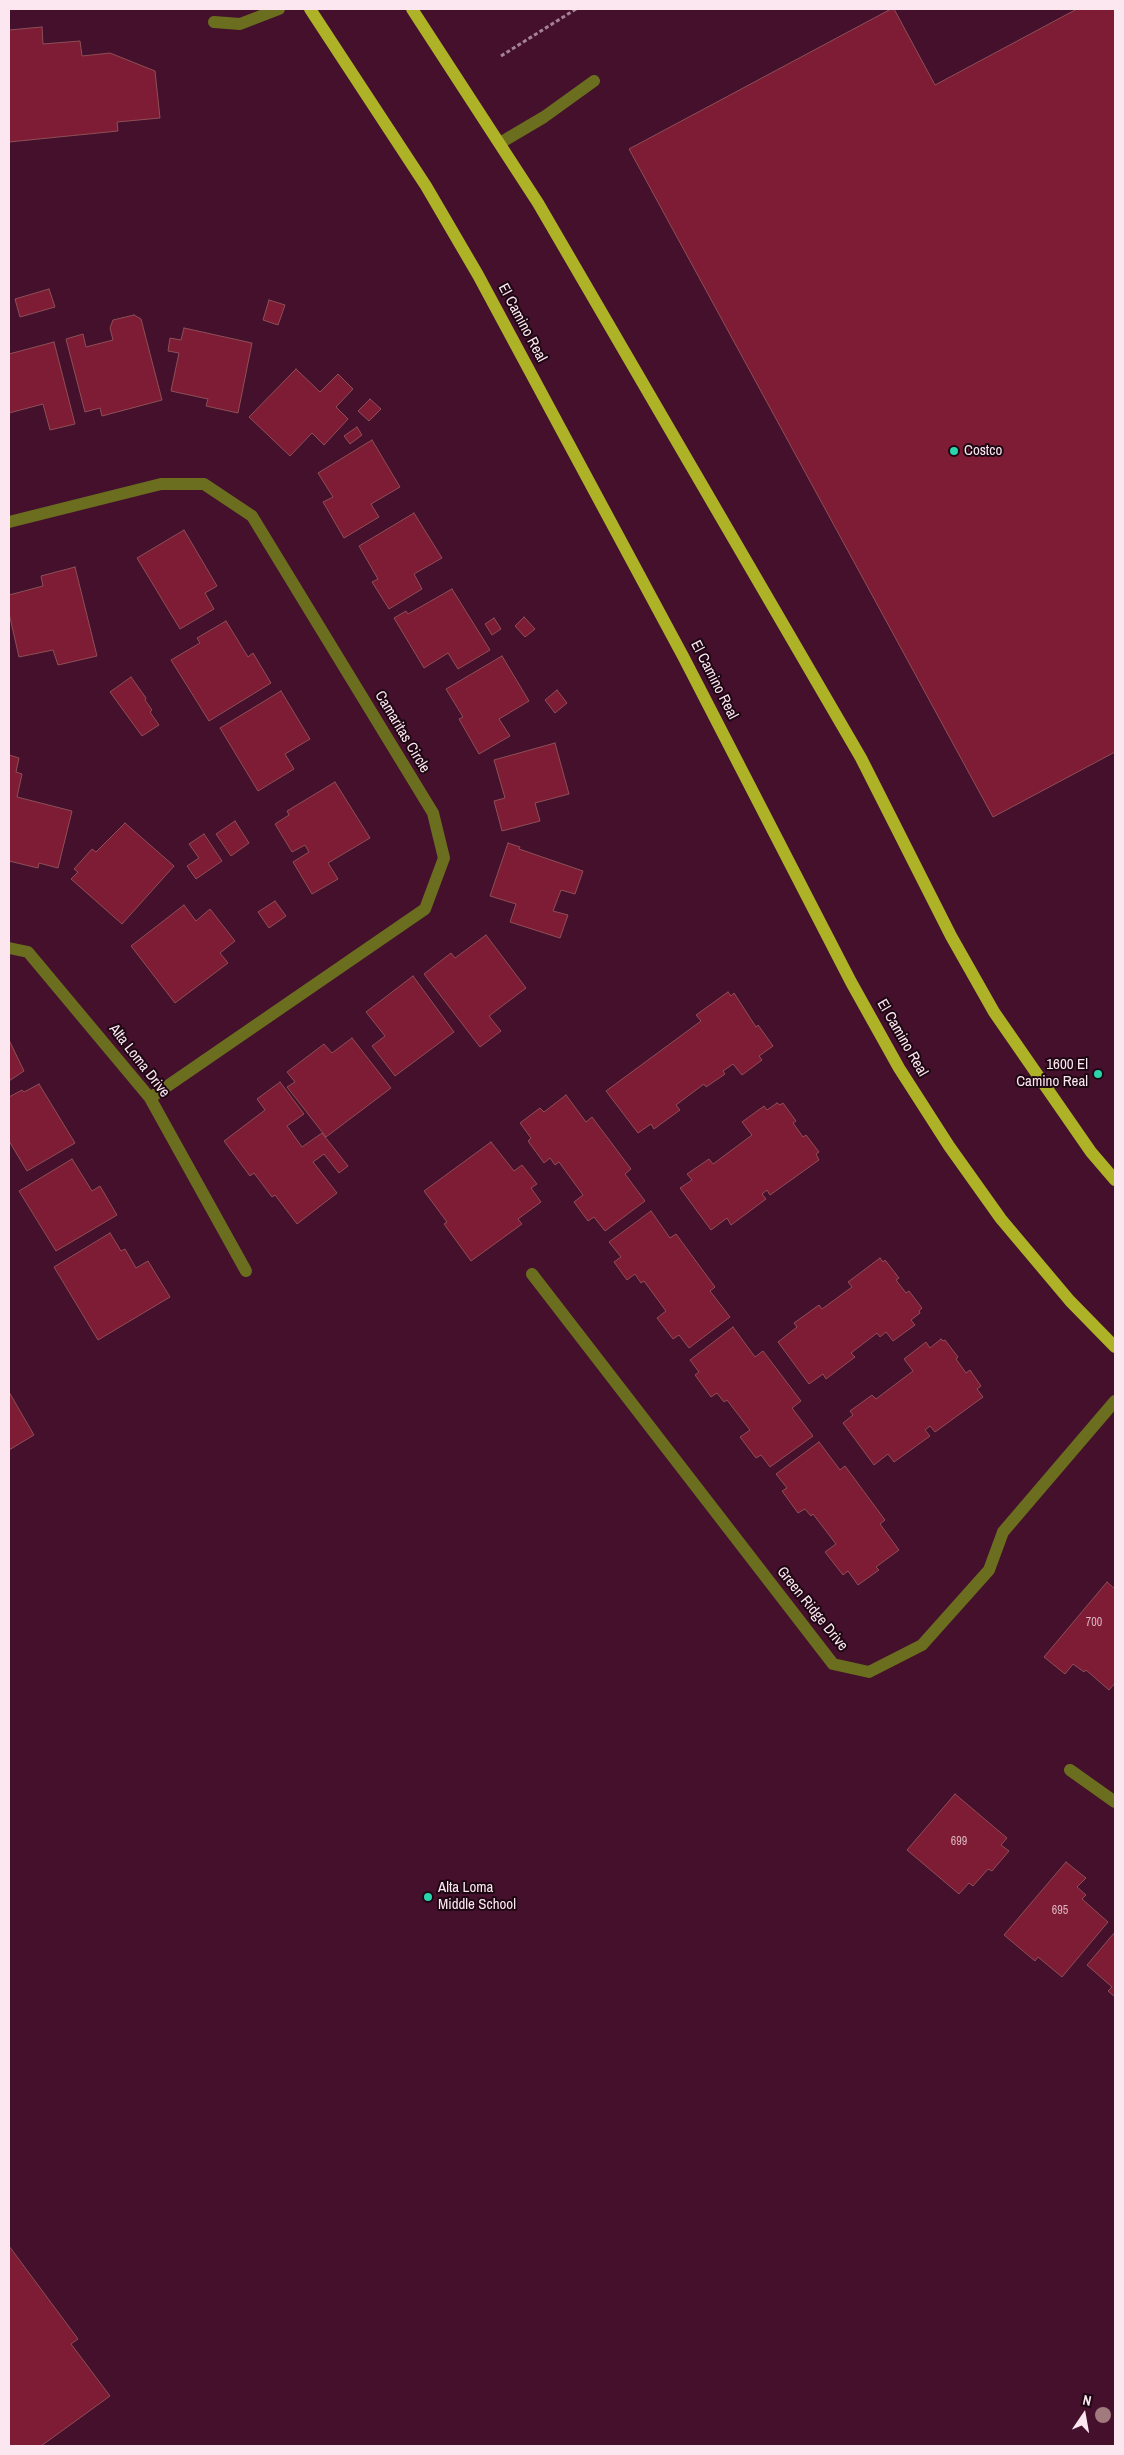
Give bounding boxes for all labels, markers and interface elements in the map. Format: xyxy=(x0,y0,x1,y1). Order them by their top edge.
street label: El Camino Real xyxy=(494,281,550,365)
place label: Costco xyxy=(964,442,1002,460)
marker: Costco xyxy=(948,445,960,457)
street label: El Camino Real xyxy=(686,638,742,722)
street label: Camaritas Circle xyxy=(371,688,433,776)
street label: El Camino Real xyxy=(873,996,931,1080)
street label: Alta Loma Drive xyxy=(105,1021,173,1101)
place label: 1600 El Camino Real xyxy=(1016,1056,1088,1091)
marker: 1600 El Camino Real xyxy=(1092,1068,1104,1080)
street label: Green Ridge Drive xyxy=(773,1563,851,1655)
house number: 700 xyxy=(1086,1616,1102,1630)
house number: 699 xyxy=(951,1835,967,1849)
place label: Alta Loma Middle School xyxy=(438,1879,516,1914)
marker: Alta Loma Middle School xyxy=(422,1891,434,1903)
house number: 695 xyxy=(1052,1904,1068,1918)
north arrow xyxy=(1059,2390,1109,2440)
text: N xyxy=(1081,2391,1093,2410)

